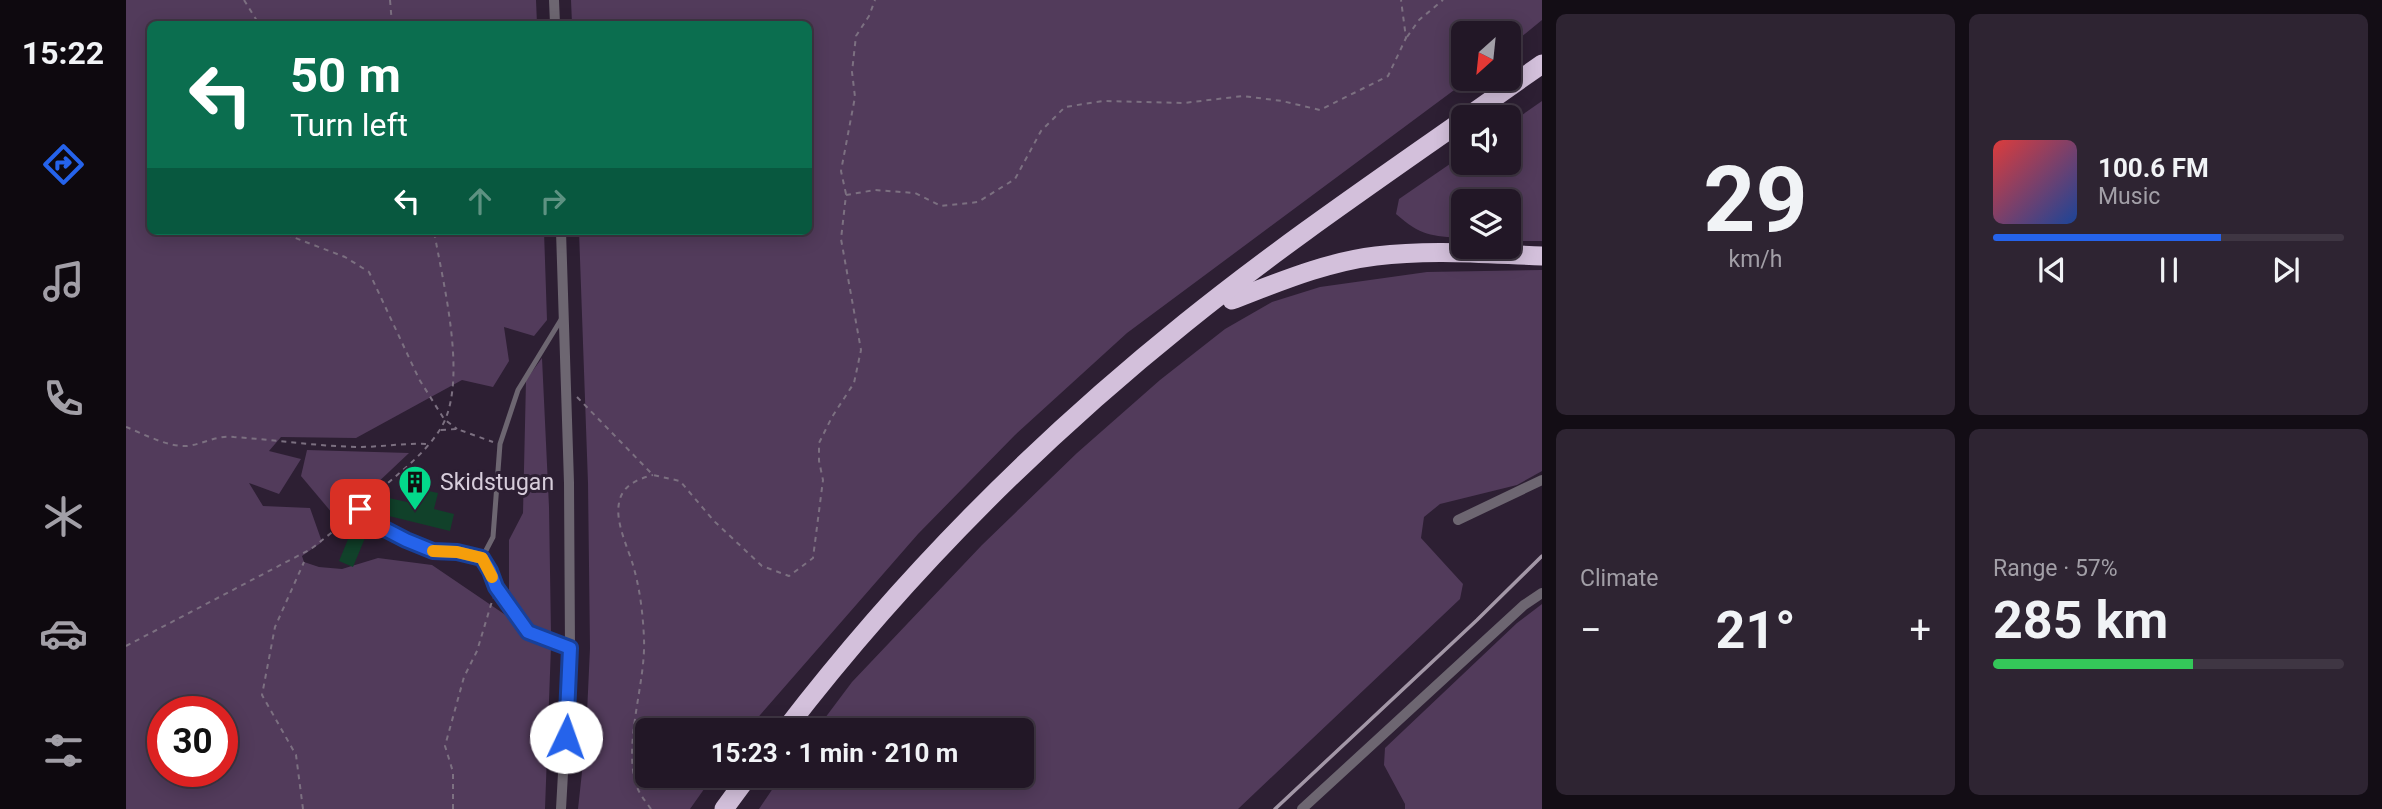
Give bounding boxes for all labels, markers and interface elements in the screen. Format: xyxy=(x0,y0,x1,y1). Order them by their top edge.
north arrow xyxy=(1451,21,1521,91)
map controls xyxy=(1451,21,1521,259)
text: 15:22 xyxy=(22,34,104,72)
text: 50 m xyxy=(290,47,401,104)
icon: left xyxy=(175,49,266,140)
button: sound xyxy=(1451,105,1521,175)
text: Turn left xyxy=(290,106,408,144)
icon: directions xyxy=(39,140,88,189)
text: 29 xyxy=(1703,147,1808,253)
text: 100.6 FM xyxy=(2098,153,2209,183)
icon: left xyxy=(388,182,426,220)
icon: ahead xyxy=(461,182,499,220)
icon: right xyxy=(534,182,572,220)
text: Music xyxy=(2098,183,2160,210)
button: layers xyxy=(1451,189,1521,259)
text: km/h xyxy=(1729,246,1783,273)
icon: previous xyxy=(2033,251,2071,289)
icon: pause xyxy=(2150,251,2188,289)
icon: next xyxy=(2267,251,2305,289)
icon: music xyxy=(39,257,88,306)
icon: phone xyxy=(39,374,88,423)
building icon: Skidstugan xyxy=(396,463,434,512)
place label: Skidstugan xyxy=(440,469,554,496)
pin xyxy=(330,479,390,539)
icon: arrive xyxy=(341,490,379,528)
icon: climate xyxy=(39,492,88,541)
text: Range · 57% xyxy=(1993,555,2118,582)
text: Climate xyxy=(1580,565,1659,592)
text: 285 km xyxy=(1993,590,2168,651)
text: 21° xyxy=(1716,600,1796,661)
text: − xyxy=(1580,608,1602,652)
text: + xyxy=(1909,608,1931,652)
icon: car xyxy=(39,609,88,658)
speed limit sign: 30 xyxy=(147,696,238,787)
position arrow xyxy=(529,700,603,774)
icon: filters xyxy=(39,726,88,775)
text: 15:23 · 1 min · 210 m xyxy=(711,738,958,768)

